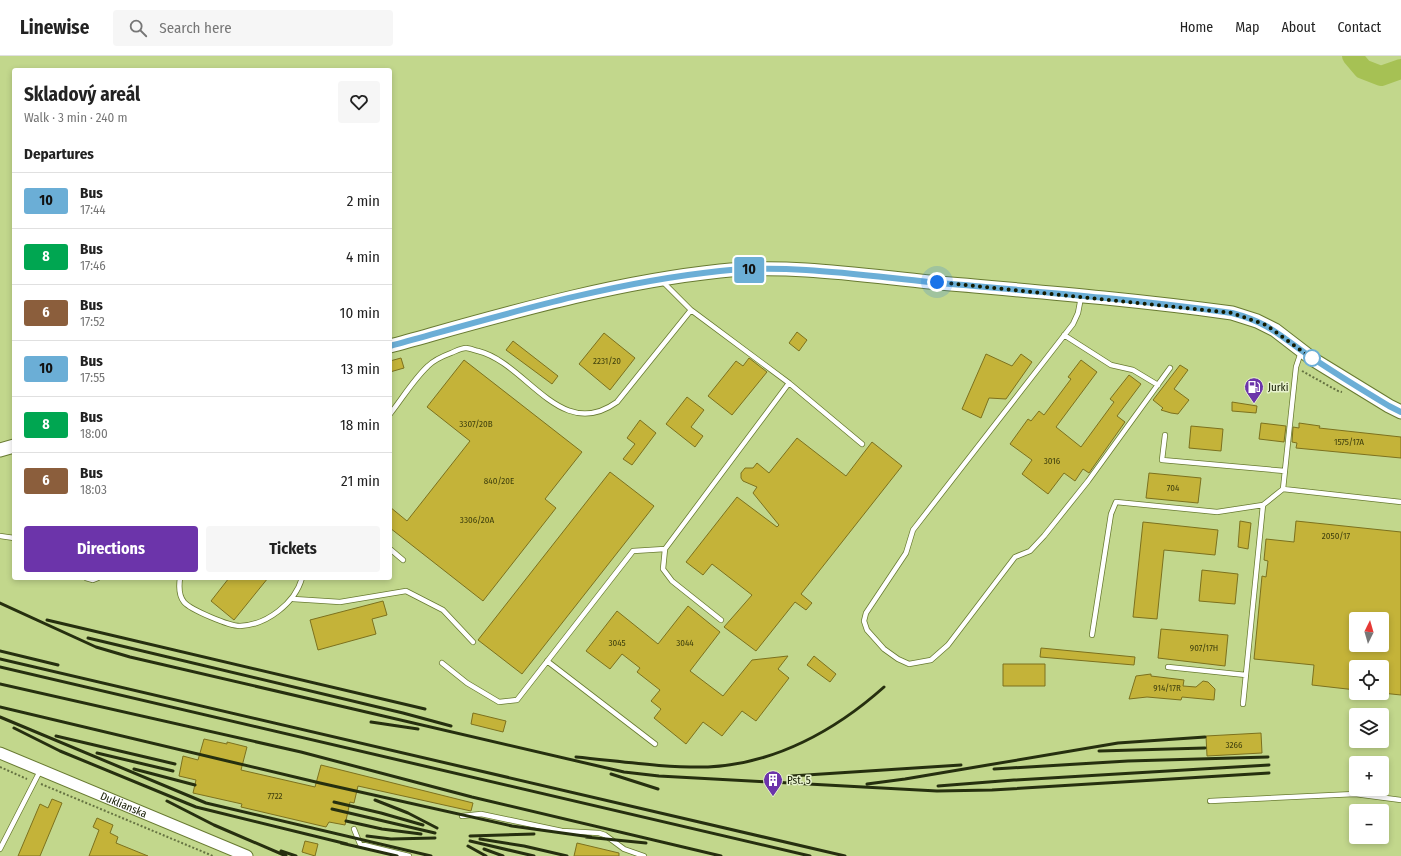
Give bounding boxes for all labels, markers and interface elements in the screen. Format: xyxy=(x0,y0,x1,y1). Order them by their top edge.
search box xyxy=(113,10,393,46)
text: Linewise xyxy=(20,16,89,39)
icon: search xyxy=(127,17,149,39)
text: Search here xyxy=(159,19,232,37)
text: Home xyxy=(1180,19,1213,36)
text: Map xyxy=(1235,19,1259,36)
text: About xyxy=(1281,19,1316,36)
text: Contact xyxy=(1338,19,1381,36)
button: heart xyxy=(338,81,380,123)
text: Skladový areál xyxy=(24,83,140,106)
text: Walk · 3 min · 240 m xyxy=(24,110,127,125)
text: Departures xyxy=(24,145,94,163)
text: Bus xyxy=(80,184,103,202)
text: 10 xyxy=(39,192,53,209)
text: 2 min xyxy=(347,192,380,210)
text: 17:44 xyxy=(80,202,106,217)
text: Bus xyxy=(80,240,103,258)
text: 8 xyxy=(42,248,50,265)
text: 4 min xyxy=(346,248,380,266)
line badge: 10 xyxy=(731,257,767,283)
text: 17:46 xyxy=(80,258,106,273)
text: 10 xyxy=(742,261,756,278)
your location xyxy=(927,272,947,292)
text: Bus xyxy=(80,296,103,314)
text: 6 xyxy=(42,304,50,321)
text: 10 min xyxy=(340,304,380,322)
text: 17:52 xyxy=(80,314,105,329)
unlabelled marker xyxy=(1303,349,1321,367)
text: Bus xyxy=(80,352,103,370)
house number: 2231/20 xyxy=(593,356,621,366)
text: 10 xyxy=(39,360,53,377)
text: 13 min xyxy=(341,360,380,378)
text: 17:55 xyxy=(80,370,105,385)
fuel station icon: Jurki xyxy=(1243,376,1265,404)
place label: Jurki xyxy=(1268,381,1289,394)
text: Bus xyxy=(80,408,103,426)
text: 8 xyxy=(42,416,50,433)
text: 18 min xyxy=(340,416,380,434)
house number: 3307/20B xyxy=(459,419,493,429)
text: 18:00 xyxy=(80,426,108,441)
house number: 1575/17A xyxy=(1334,437,1364,447)
house number: 3016 xyxy=(1044,456,1061,466)
text: Bus xyxy=(80,464,103,482)
text: 6 xyxy=(42,472,50,489)
text: 21 min xyxy=(341,472,380,490)
house number: 840/20E xyxy=(484,476,514,486)
text: 18:03 xyxy=(80,482,107,497)
house number: 704 xyxy=(1167,483,1180,493)
house number: 3306/20A xyxy=(460,515,494,525)
button: Directions xyxy=(24,526,198,572)
button: Tickets xyxy=(206,526,380,572)
house number: 2050/17 xyxy=(1322,531,1351,541)
north arrow xyxy=(1349,612,1389,652)
map controls xyxy=(1349,612,1389,844)
house number: 3045 xyxy=(608,638,626,648)
house number: 3044 xyxy=(676,638,694,648)
house number: 907/17H xyxy=(1190,643,1218,653)
button: locate xyxy=(1349,660,1389,700)
house number: 914/17R xyxy=(1153,683,1181,693)
button: layers xyxy=(1349,708,1389,748)
house number: 3266 xyxy=(1226,740,1243,750)
button: + xyxy=(1349,756,1389,796)
building icon: Pst. 5 xyxy=(762,769,784,797)
place label: Pst. 5 xyxy=(787,774,811,787)
street label: Duklianska xyxy=(98,789,149,820)
house number: 7722 xyxy=(267,791,283,801)
button: − xyxy=(1349,804,1389,844)

